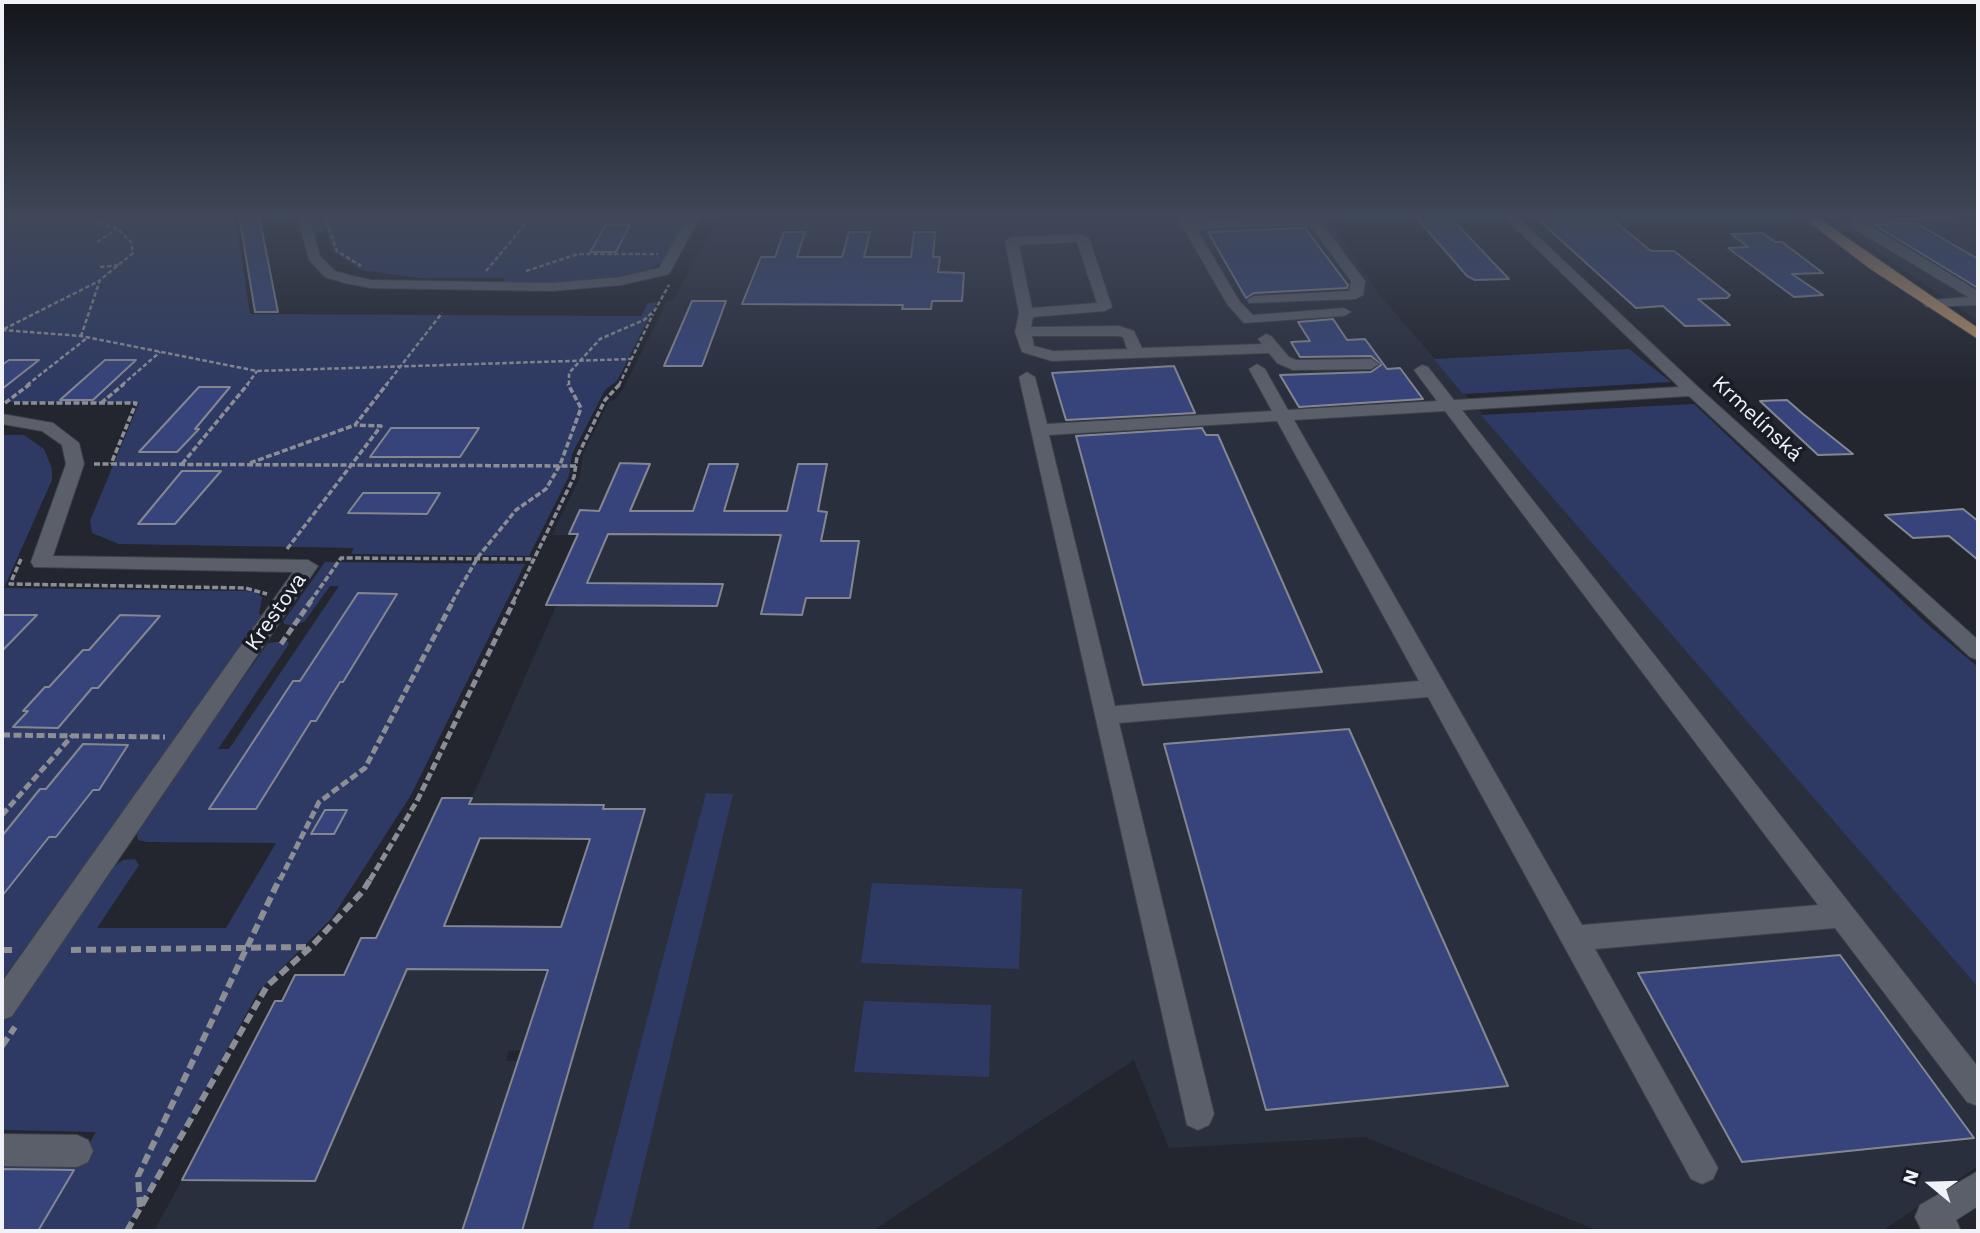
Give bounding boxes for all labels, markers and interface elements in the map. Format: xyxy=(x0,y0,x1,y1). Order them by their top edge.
street label: Krmelínská xyxy=(1707,371,1807,467)
street label: Krestova xyxy=(240,568,312,656)
north arrow xyxy=(1896,1149,1966,1219)
text: N xyxy=(1898,1167,1924,1187)

